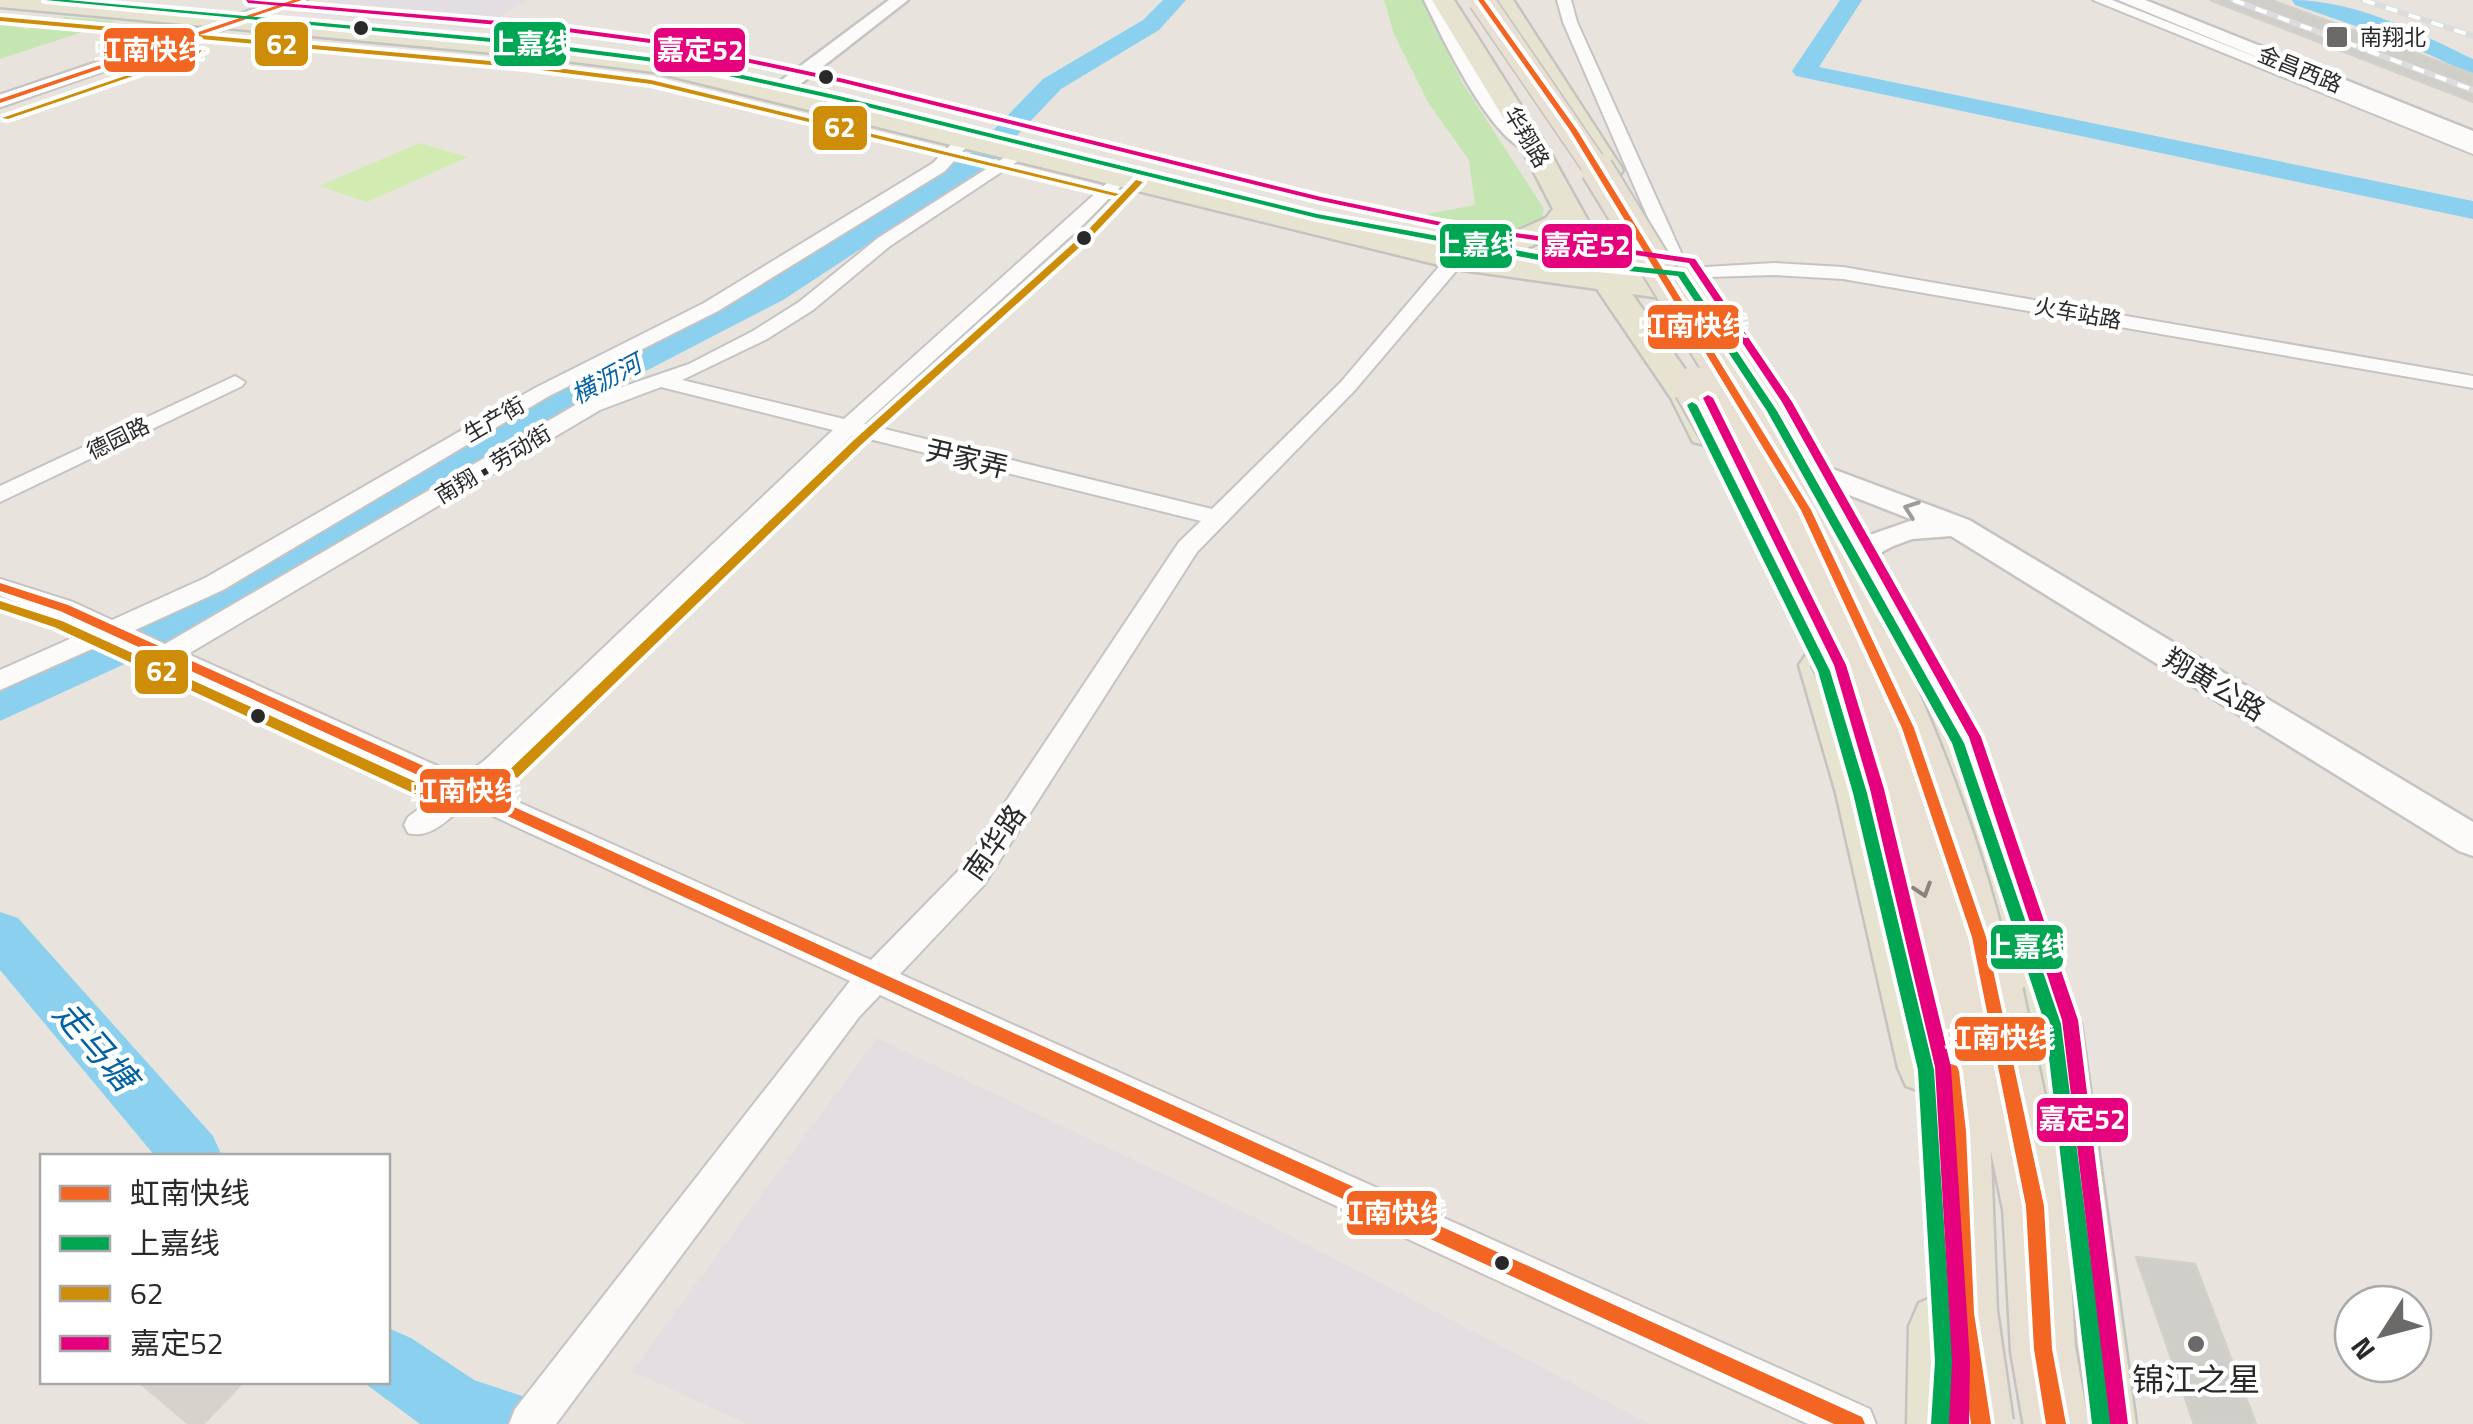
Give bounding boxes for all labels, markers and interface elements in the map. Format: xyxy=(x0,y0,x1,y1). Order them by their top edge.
unlabelled marker xyxy=(351,18,371,38)
line badge: 62 xyxy=(253,20,310,68)
line badge: 上嘉线 xyxy=(492,20,568,68)
place label: 南翔北 xyxy=(2360,20,2426,54)
text: 62 xyxy=(266,22,298,65)
text: 上嘉线 xyxy=(488,22,572,65)
marker: 南翔北 xyxy=(2324,24,2350,50)
line badge: 虹南快线 xyxy=(102,26,197,74)
line badge: 嘉定52 xyxy=(652,26,747,74)
text: 虹南快线 xyxy=(94,28,206,71)
text: 嘉定52 xyxy=(656,28,744,71)
street label: 金昌西路 xyxy=(2253,37,2347,101)
unlabelled marker xyxy=(816,67,836,87)
street label: 华翔路 xyxy=(1495,100,1559,174)
line badge: 62 xyxy=(811,104,869,152)
text: 62 xyxy=(824,105,856,148)
line badge: 上嘉线 xyxy=(1438,222,1514,270)
line badge: 嘉定52 xyxy=(1540,222,1634,270)
text: 上嘉线 xyxy=(1434,223,1518,266)
text: 嘉定52 xyxy=(1543,223,1631,266)
unlabelled marker xyxy=(1074,228,1094,248)
street label: 火车站路 xyxy=(2032,289,2124,337)
line badge: 虹南快线 xyxy=(1646,303,1741,351)
text: 虹南快线 xyxy=(1638,304,1750,347)
water label: 横沥河 xyxy=(564,343,652,413)
street label: 生产街 xyxy=(457,388,531,450)
street label: 德园路 xyxy=(81,408,155,468)
street label: 南翔 • 劳动街 xyxy=(428,416,558,512)
street label: 尹家弄 xyxy=(921,428,1013,488)
one-way arrow xyxy=(1903,501,1921,521)
street label: 翔黄公路 xyxy=(2156,637,2274,731)
line badge: 62 xyxy=(133,648,190,696)
text: 62 xyxy=(146,649,178,692)
unlabelled marker xyxy=(248,706,268,726)
line badge: 虹南快线 xyxy=(418,767,513,815)
text: 虹南快线 xyxy=(410,769,522,812)
street label: 南华路 xyxy=(952,795,1036,889)
one-way arrow xyxy=(1911,880,1931,897)
line badge: 上嘉线 xyxy=(1989,923,2065,971)
text: 上嘉线 xyxy=(1985,925,2069,968)
water label: 走马塘 xyxy=(41,988,154,1106)
line badge: 虹南快线 xyxy=(1953,1015,2048,1063)
text: 虹南快线 xyxy=(1944,1016,2056,1059)
line badge: 嘉定52 xyxy=(2035,1096,2130,1144)
text: 嘉定52 xyxy=(2038,1097,2126,1140)
legend xyxy=(40,1154,390,1384)
text: 虹南快线 xyxy=(130,1170,250,1216)
line badge: 虹南快线 xyxy=(1345,1189,1439,1237)
text: 虹南快线 xyxy=(1336,1191,1448,1234)
text: 上嘉线 xyxy=(130,1220,220,1266)
unlabelled marker xyxy=(1492,1253,1512,1273)
text: 62 xyxy=(130,1270,164,1316)
north arrow xyxy=(2333,1284,2433,1384)
text: 嘉定52 xyxy=(130,1320,224,1366)
text: N xyxy=(2339,1329,2385,1369)
marker: 锦江之星 xyxy=(2185,1333,2207,1355)
place label: 锦江之星 xyxy=(2132,1355,2260,1403)

